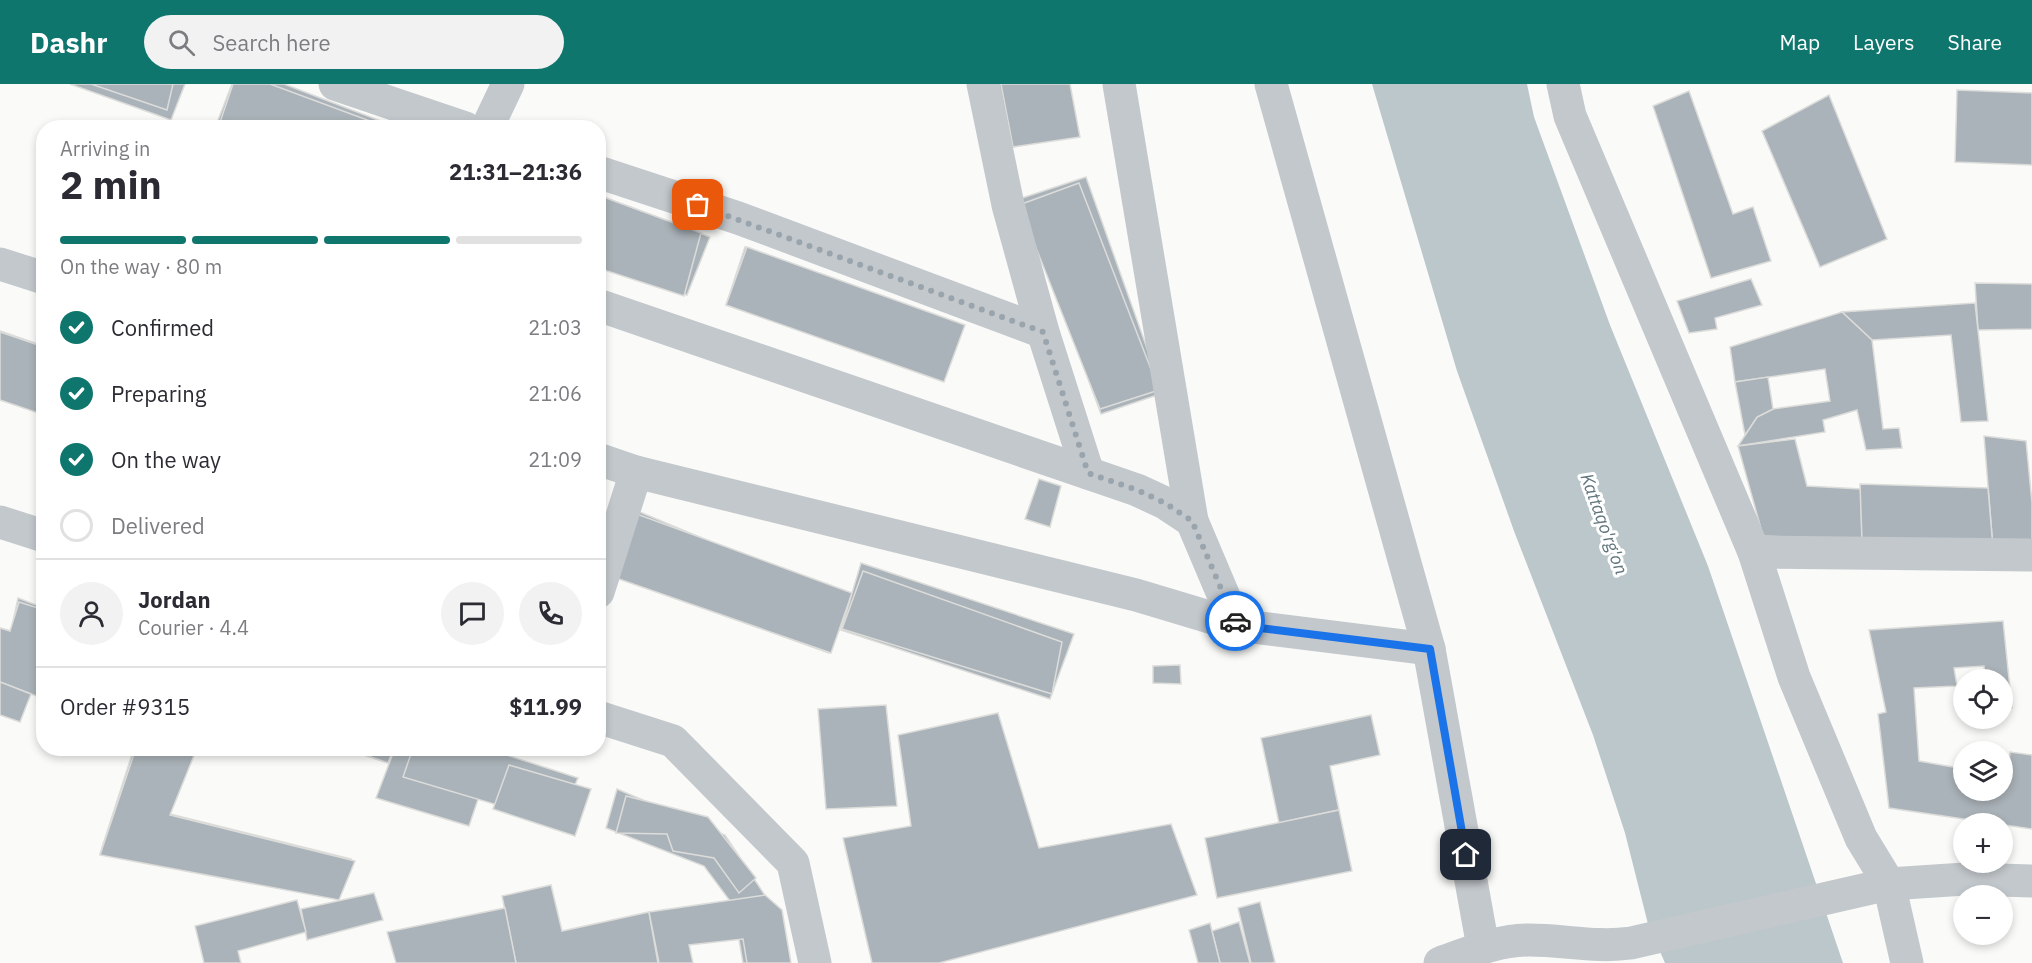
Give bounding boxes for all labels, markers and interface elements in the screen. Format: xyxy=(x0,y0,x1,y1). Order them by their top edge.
search box xyxy=(144,15,564,69)
text: Dashr xyxy=(30,24,108,61)
icon: search xyxy=(165,26,198,59)
text: Search here xyxy=(213,28,331,57)
text: Map xyxy=(1780,28,1820,56)
text: Layers xyxy=(1853,28,1915,56)
text: Share xyxy=(1948,28,2002,56)
text: Arriving in xyxy=(60,135,150,162)
text: 21:31–21:36 xyxy=(449,157,582,186)
text: 2 min xyxy=(60,159,162,210)
pin xyxy=(672,179,723,230)
icon: bag xyxy=(681,188,714,221)
text: On the way · 80 m xyxy=(60,253,222,280)
icon: check xyxy=(60,311,93,344)
text: Confirmed xyxy=(111,313,214,342)
text: 21:03 xyxy=(528,314,582,341)
icon: check xyxy=(60,377,93,410)
text: Preparing xyxy=(111,379,206,408)
text: 21:06 xyxy=(528,380,582,407)
icon: check xyxy=(60,443,93,476)
text: On the way xyxy=(111,445,221,474)
text: 21:09 xyxy=(528,446,582,473)
water label: Kattaqo'rg'on xyxy=(1576,470,1633,578)
text: Delivered xyxy=(111,511,205,540)
button: person xyxy=(60,582,123,645)
button: chat xyxy=(441,582,504,645)
button: phone xyxy=(519,582,582,645)
text: Jordan xyxy=(138,585,211,614)
courier xyxy=(1205,591,1265,651)
icon: car xyxy=(1219,605,1252,638)
text: Courier · 4.4 xyxy=(138,614,249,641)
map controls xyxy=(1953,669,2013,945)
button: locate xyxy=(1953,669,2013,729)
text: Order #9315 xyxy=(60,692,190,721)
text: $11.99 xyxy=(509,692,582,721)
button: layers xyxy=(1953,741,2013,801)
button: + xyxy=(1953,813,2013,873)
pin xyxy=(1440,829,1491,880)
icon: home xyxy=(1449,838,1482,871)
button: − xyxy=(1953,885,2013,945)

